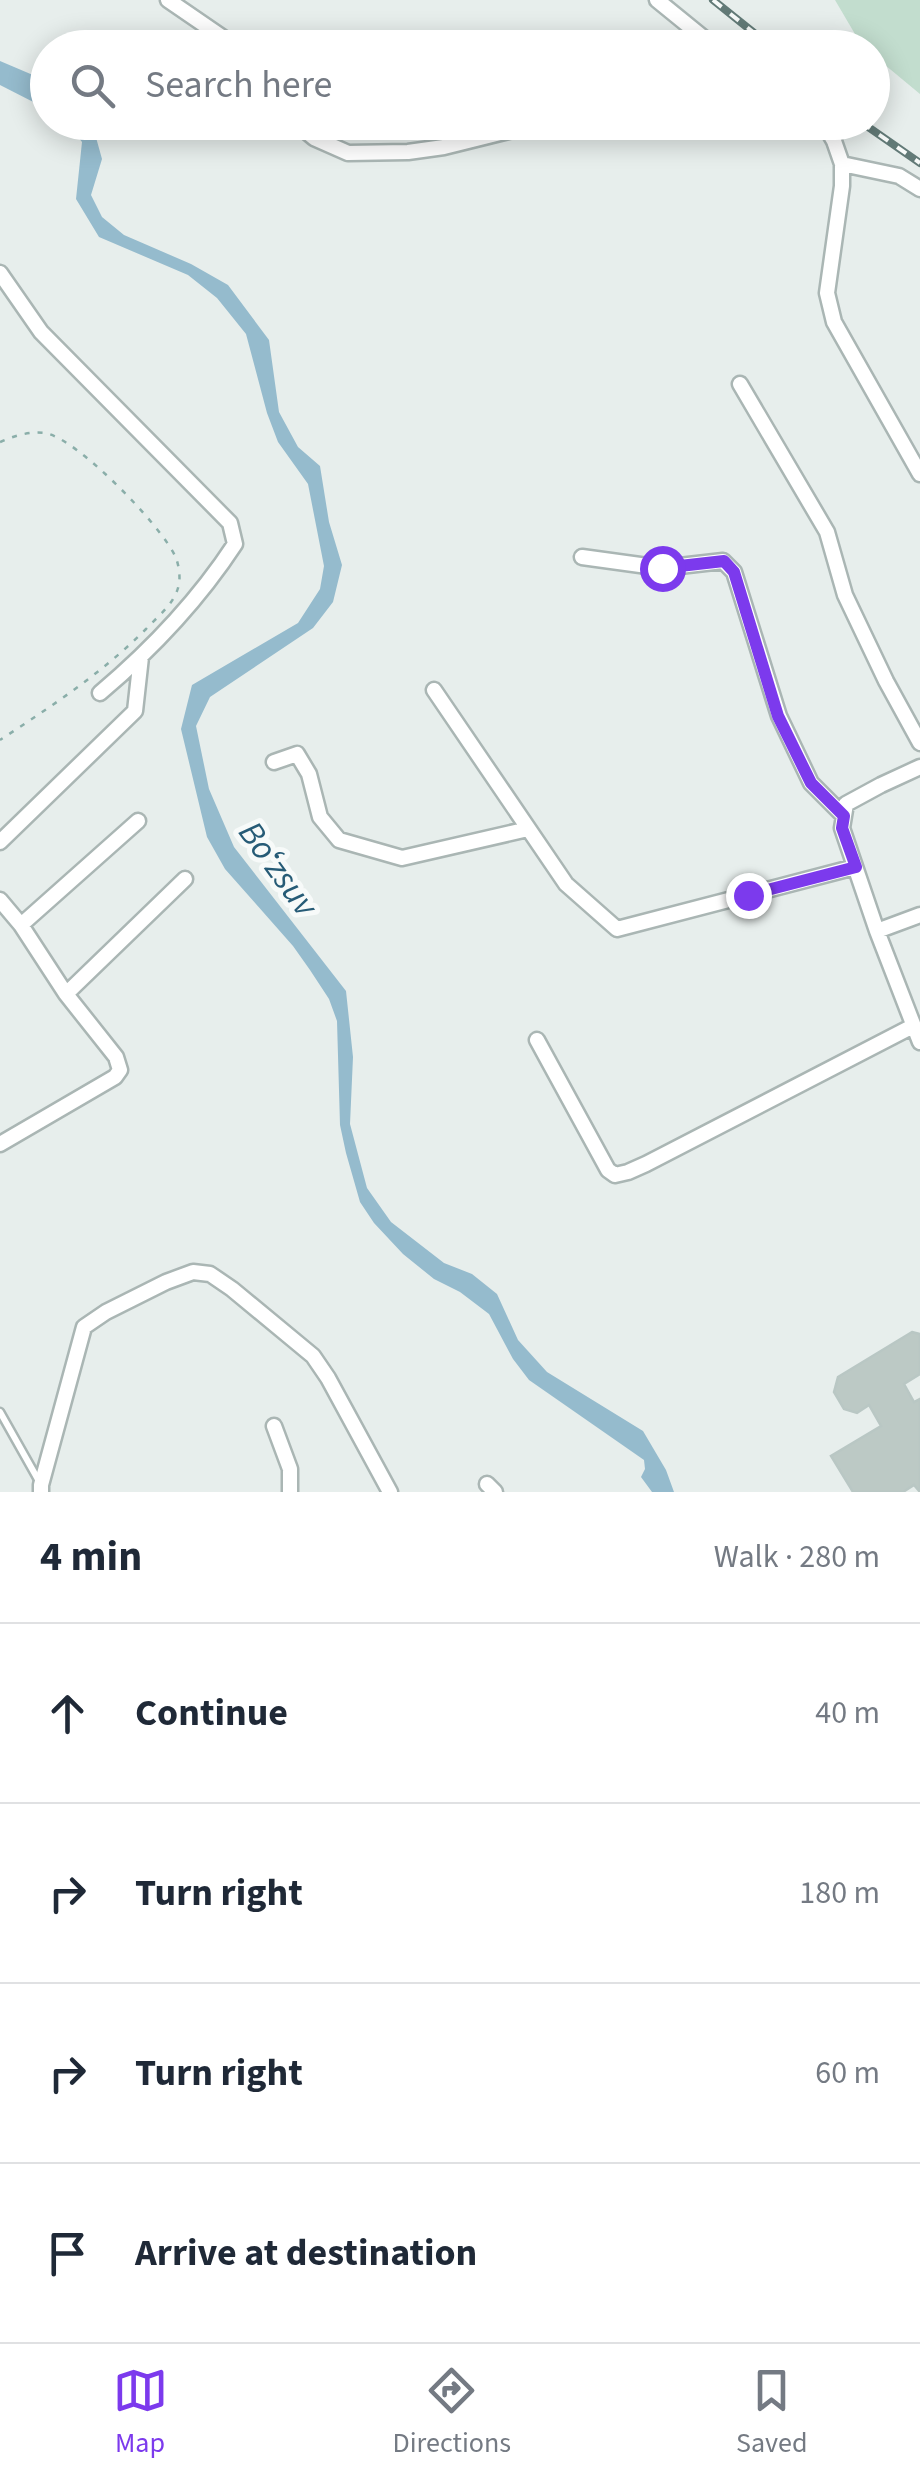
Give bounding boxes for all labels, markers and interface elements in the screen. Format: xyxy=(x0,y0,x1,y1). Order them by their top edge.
search box xyxy=(30,30,890,140)
icon: search xyxy=(65,58,120,113)
text: Search here xyxy=(145,58,332,112)
route start xyxy=(640,546,686,592)
water label: Boʻzsuv xyxy=(226,811,331,928)
route end xyxy=(726,873,772,919)
text: 4 min xyxy=(40,1527,142,1587)
text: Walk · 280 m xyxy=(714,1534,880,1580)
icon: ahead xyxy=(40,1686,95,1741)
text: Continue xyxy=(135,1686,288,1740)
text: 40 m xyxy=(815,1690,880,1736)
icon: right xyxy=(40,1866,95,1921)
text: Turn right xyxy=(135,1866,303,1920)
text: 180 m xyxy=(799,1870,880,1916)
icon: right xyxy=(40,2046,95,2101)
text: Turn right xyxy=(135,2046,303,2100)
text: 60 m xyxy=(815,2050,880,2096)
icon: arrive xyxy=(40,2226,95,2281)
text: Arrive at destination xyxy=(135,2226,477,2280)
tab: Map xyxy=(113,2363,168,2463)
tab: Directions xyxy=(393,2363,511,2463)
tab: Saved xyxy=(736,2363,807,2463)

